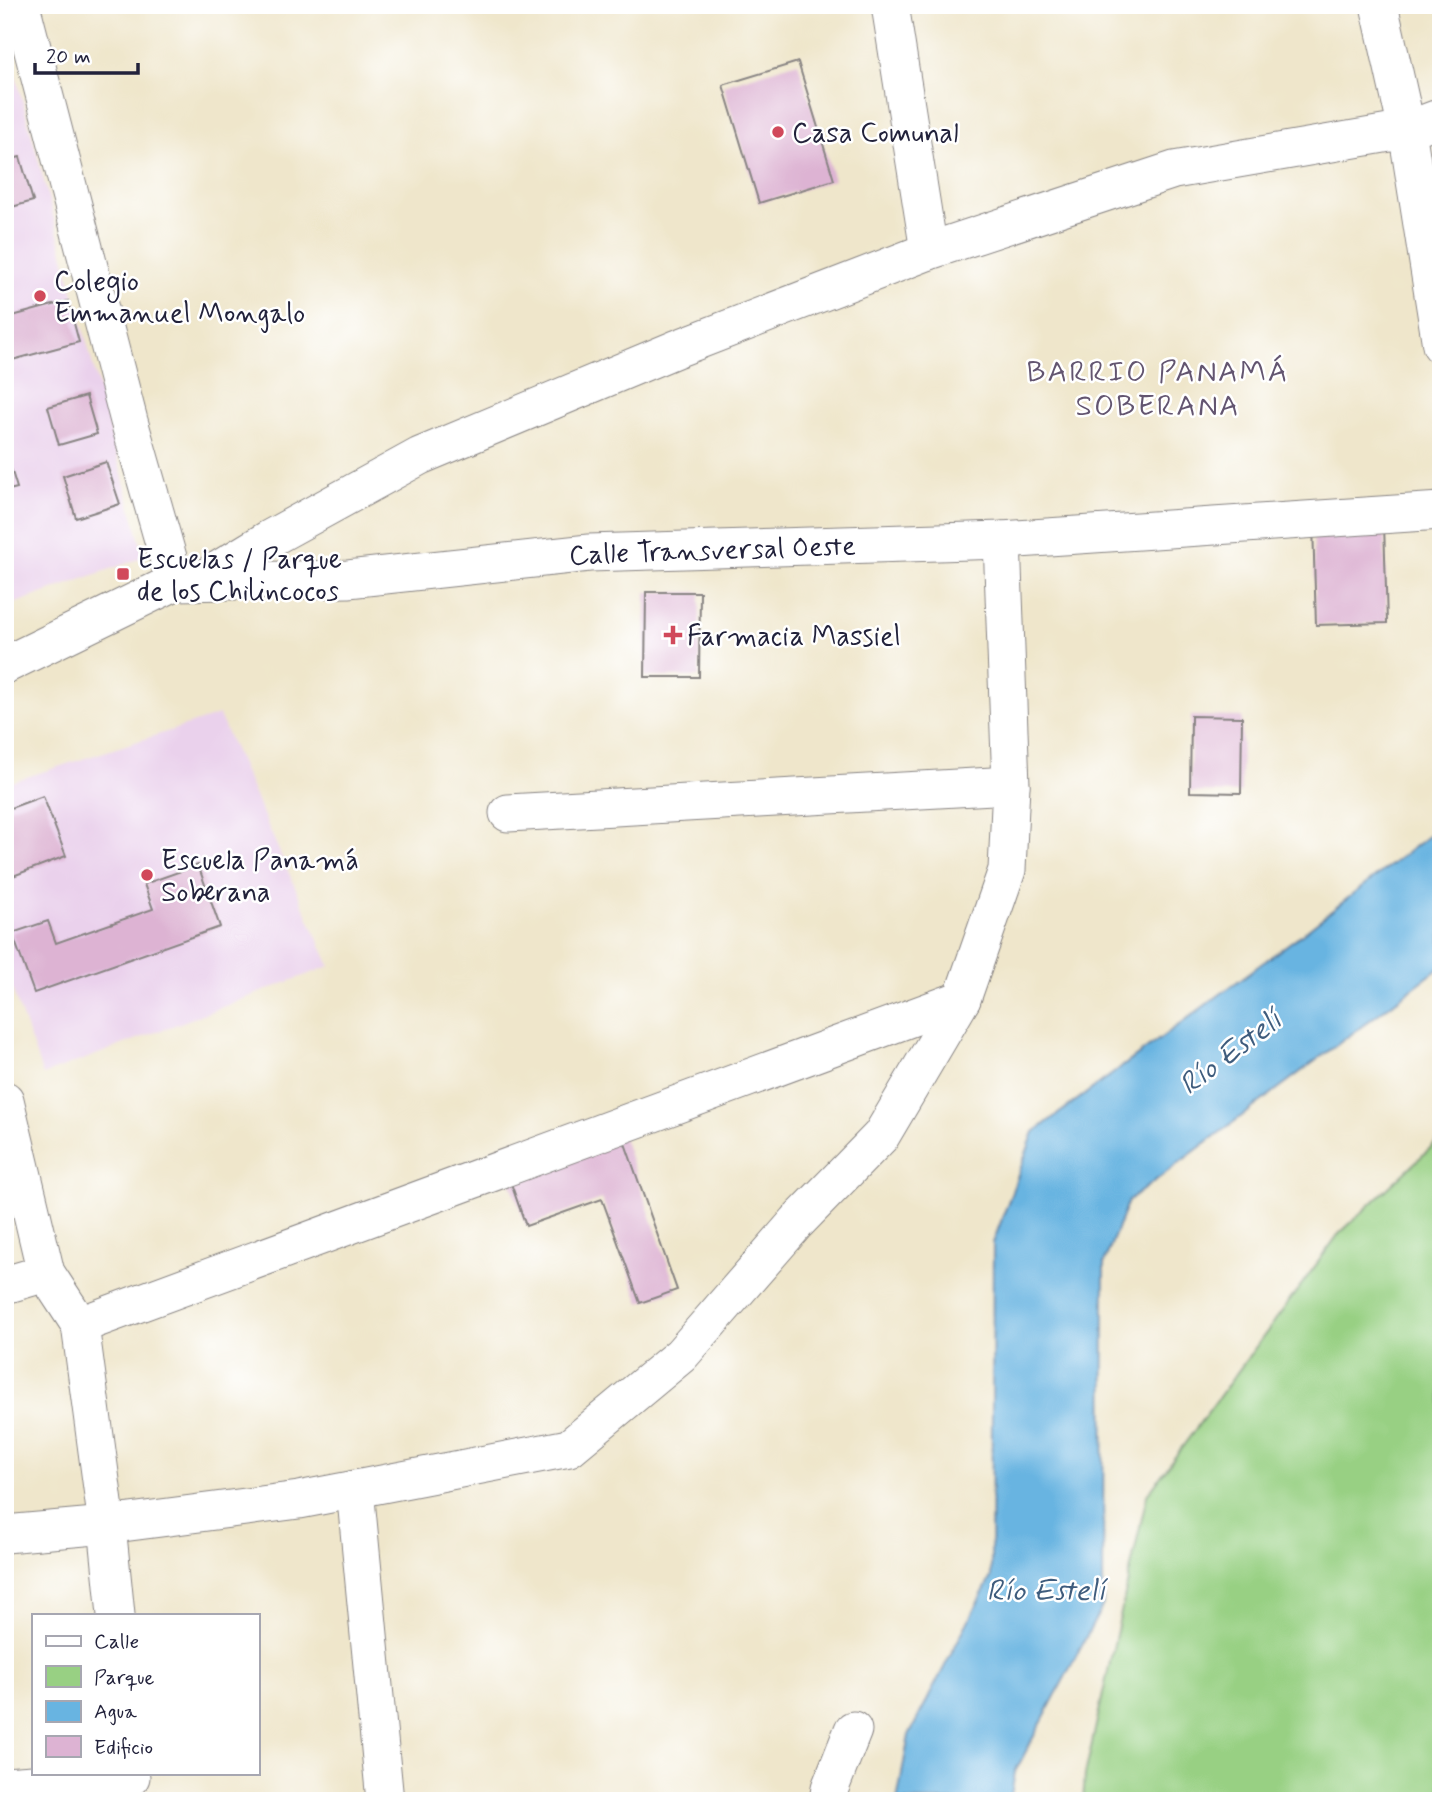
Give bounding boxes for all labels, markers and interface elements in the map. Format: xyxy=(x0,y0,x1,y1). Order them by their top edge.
scale bar xyxy=(35,32,138,76)
text: 20 m xyxy=(46,43,91,71)
place label: Casa Comunal xyxy=(792,116,959,153)
marker: Casa Comunal xyxy=(770,124,786,140)
place label: Colegio Emmanuel Mongalo xyxy=(54,264,305,333)
marker: Colegio Emmanuel Mongalo xyxy=(32,288,48,304)
district label: BARRIO PANAMÁ SOBERANA xyxy=(1027,353,1289,426)
street label: Calle Transversal Oeste xyxy=(567,529,856,576)
place label: Escuelas / Parque de los Chilincocos xyxy=(137,542,342,611)
marker: Escuelas / Parque de los Chilincocos xyxy=(115,566,131,582)
place label: Farmacia Massiel xyxy=(687,619,901,656)
marker: Farmacia Massiel xyxy=(665,627,681,643)
place label: Escuela Panamá Soberana xyxy=(161,843,359,912)
marker: Escuela Panamá Soberana xyxy=(139,867,155,883)
water label: Río Estelí xyxy=(1172,1000,1292,1105)
water label: Río Estelí xyxy=(986,1572,1108,1611)
legend xyxy=(32,1614,259,1774)
text: Calle xyxy=(94,1628,139,1656)
text: Parque xyxy=(94,1664,155,1692)
text: Agua xyxy=(94,1698,137,1726)
text: Edificio xyxy=(94,1734,153,1762)

